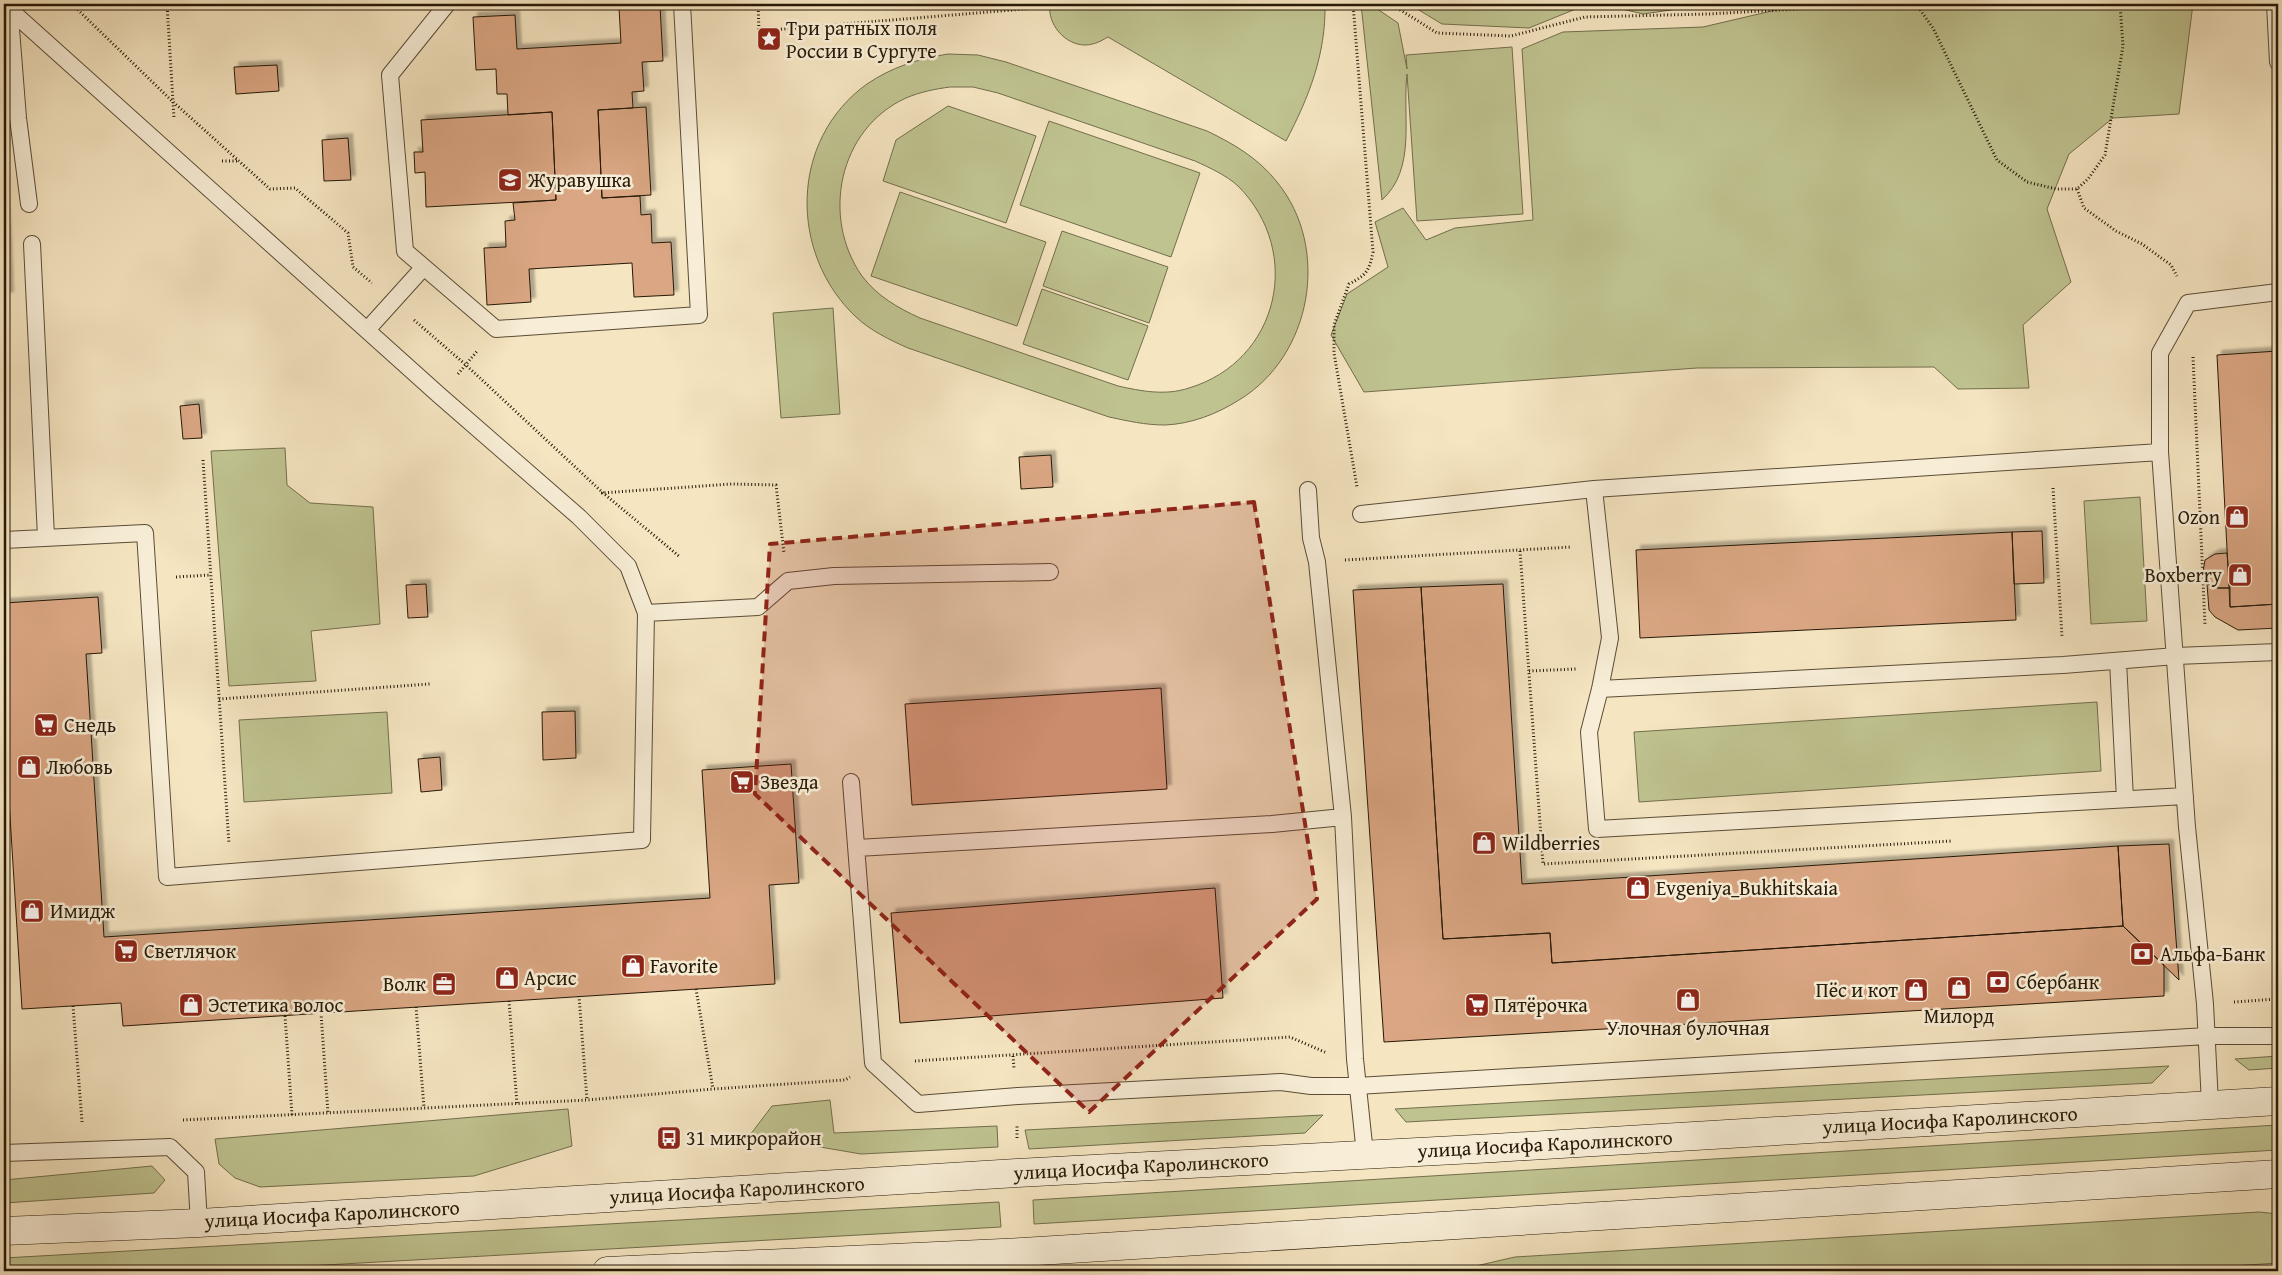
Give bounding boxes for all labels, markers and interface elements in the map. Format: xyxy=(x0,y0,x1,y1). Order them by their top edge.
place label: Три ратных поля России в Сургуте xyxy=(786,13,937,65)
place icon: Три ратных поля России в Сургуте xyxy=(756,26,782,52)
place label: Журавушка xyxy=(527,165,632,194)
school or university icon: Журавушка xyxy=(497,167,523,193)
place label: Ozon xyxy=(2178,502,2220,531)
shop icon: Ozon xyxy=(2224,504,2250,530)
place label: Boxberry xyxy=(2144,560,2222,589)
shop icon: Boxberry xyxy=(2227,562,2253,588)
place label: Снедь xyxy=(64,710,116,739)
supermarket icon: Снедь xyxy=(33,712,59,738)
place label: Любовь xyxy=(46,752,113,781)
shop icon: Любовь xyxy=(16,754,42,780)
place label: Звезда xyxy=(760,767,819,796)
supermarket icon: Звезда xyxy=(729,769,755,795)
place label: Wildberries xyxy=(1502,828,1600,857)
shop icon: Wildberries xyxy=(1471,830,1497,856)
place label: Evgeniya_Bukhitskaia xyxy=(1656,873,1839,902)
shop icon: Evgeniya_Bukhitskaia xyxy=(1625,875,1651,901)
place label: Имидж xyxy=(50,896,116,925)
shop icon: Имидж xyxy=(19,898,45,924)
place label: Светлячок xyxy=(144,936,237,965)
supermarket icon: Светлячок xyxy=(113,938,139,964)
place label: Альфа-Банк xyxy=(2160,939,2266,968)
bank icon: Альфа-Банк xyxy=(2129,941,2155,967)
place label: Favorite xyxy=(650,951,718,980)
shop icon: Favorite xyxy=(620,953,646,979)
place label: Арсис xyxy=(524,963,577,992)
shop icon: Арсис xyxy=(494,965,520,991)
place label: Сбербанк xyxy=(2016,967,2100,996)
place label: Волк xyxy=(383,969,427,998)
bank icon: Сбербанк xyxy=(1985,969,2011,995)
office icon: Волк xyxy=(431,971,457,997)
place label: Пёс и кот xyxy=(1816,975,1898,1004)
shop icon: Милорд xyxy=(1946,975,1972,1001)
shop icon: Пёс и кот xyxy=(1903,977,1929,1003)
shop icon: Улочная булочная xyxy=(1675,987,1701,1013)
place label: Эстетика волос xyxy=(208,990,343,1019)
place label: Пятёрочка xyxy=(1494,990,1588,1019)
shop icon: Эстетика волос xyxy=(178,992,204,1018)
supermarket icon: Пятёрочка xyxy=(1464,992,1490,1018)
place label: Милорд xyxy=(1924,1001,1994,1030)
place label: Улочная булочная xyxy=(1606,1013,1770,1042)
street label: улица Иосифа Каролинского xyxy=(1821,1098,2078,1141)
street label: улица Иосифа Каролинского xyxy=(1416,1122,1673,1165)
place label: 31 микрорайон xyxy=(686,1123,822,1152)
bus stop icon: 31 микрорайон xyxy=(656,1125,682,1151)
street label: улица Иосифа Каролинского xyxy=(1012,1144,1269,1187)
street label: улица Иосифа Каролинского xyxy=(608,1168,865,1211)
street label: улица Иосифа Каролинского xyxy=(203,1192,460,1235)

